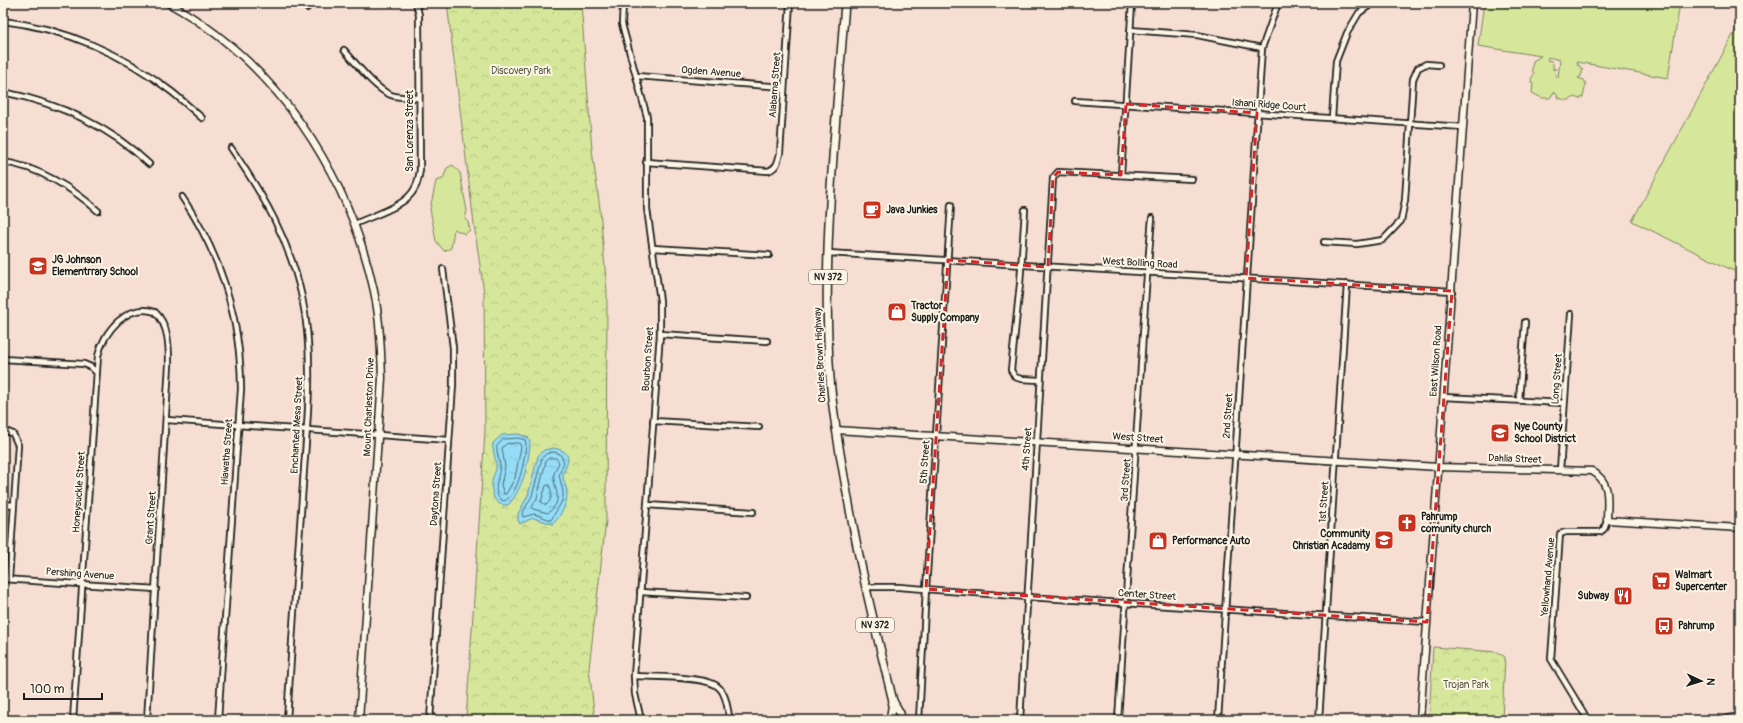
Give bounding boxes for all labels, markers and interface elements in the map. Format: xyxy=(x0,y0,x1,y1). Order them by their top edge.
street label: Alabama Street xyxy=(767,51,783,118)
street label: Ogden Avenue xyxy=(681,64,741,80)
park label: Discovery Park xyxy=(491,65,552,77)
street label: San Lorenza Street xyxy=(404,89,416,172)
street label: Ishani Ridge Court xyxy=(1231,96,1308,114)
cafe icon: Java Junkies xyxy=(861,199,883,221)
place label: Java Junkies xyxy=(886,204,938,216)
place label: JG Johnson Elementrrary School xyxy=(52,254,138,278)
school or university icon: JG Johnson Elementrrary School xyxy=(27,255,49,277)
street label: West Bolling Road xyxy=(1102,255,1178,271)
road number: NV 372 xyxy=(809,270,847,284)
place label: Tractor Supply Company xyxy=(910,300,980,324)
shop icon: Tractor Supply Company xyxy=(886,301,908,323)
street label: Charles Brown Highway xyxy=(811,306,828,403)
street label: Bourbon Street xyxy=(640,325,656,392)
street label: East Wilson Road xyxy=(1428,325,1444,397)
street label: Long Street xyxy=(1549,352,1565,405)
street label: Mount Charleston Drive xyxy=(361,357,377,457)
street label: Enchanted Mesa Street xyxy=(288,375,306,474)
street label: 2nd Street xyxy=(1220,392,1236,439)
street label: Hiawatha Street xyxy=(219,417,235,486)
place label: Nye County School District xyxy=(1514,421,1577,445)
school or university icon: Nye County School District xyxy=(1489,422,1511,444)
street label: 4th Street xyxy=(1019,426,1035,471)
street label: West Street xyxy=(1112,430,1165,446)
street label: 5th Street xyxy=(917,439,933,484)
street label: Honeysuckle Street xyxy=(70,450,88,533)
street label: Dahlia Street xyxy=(1488,452,1543,466)
street label: 3rd Street xyxy=(1119,457,1134,502)
street label: Daytona Street xyxy=(428,461,444,526)
street label: 1st Street xyxy=(1317,480,1332,523)
street label: Grant Street xyxy=(143,490,159,545)
place label: Pahrump comunity church xyxy=(1420,511,1491,535)
church icon: Pahrump comunity church xyxy=(1396,512,1418,534)
place label: Community Christian Acadamy xyxy=(1292,528,1371,552)
school or university icon: Community Christian Acadamy xyxy=(1373,529,1395,551)
shop icon: Performance Auto xyxy=(1147,530,1169,552)
place label: Performance Auto xyxy=(1172,535,1251,547)
street label: Yellowhand Avenue xyxy=(1538,537,1557,618)
street label: Pershing Avenue xyxy=(45,566,115,582)
place label: Walmart Supercenter xyxy=(1675,569,1727,593)
supermarket icon: Walmart Supercenter xyxy=(1650,570,1672,592)
restaurant icon: Subway xyxy=(1612,585,1634,607)
street label: Center Street xyxy=(1118,587,1177,603)
place label: Subway xyxy=(1578,590,1610,602)
bus stop icon: Pahrump xyxy=(1653,615,1675,637)
road number: NV 372 xyxy=(856,618,894,632)
place label: Pahrump xyxy=(1678,620,1715,632)
north arrow xyxy=(1681,661,1721,701)
scale bar xyxy=(24,675,102,701)
text: N xyxy=(1704,677,1717,686)
park label: Trojan Park xyxy=(1443,679,1490,691)
text: 100 m xyxy=(30,682,65,697)

